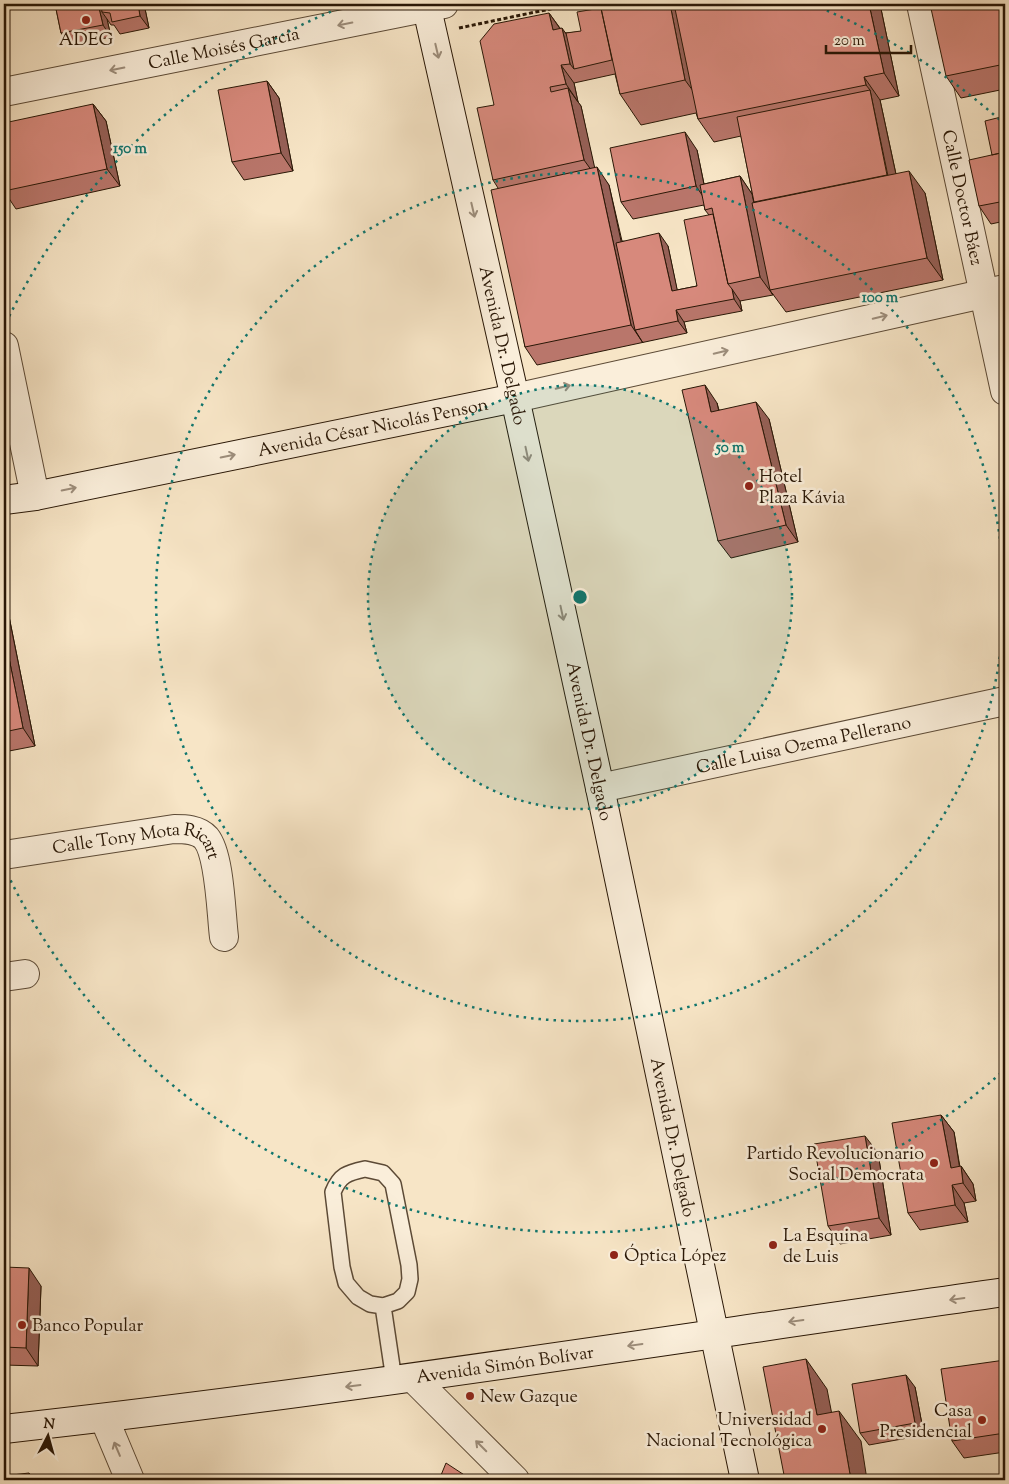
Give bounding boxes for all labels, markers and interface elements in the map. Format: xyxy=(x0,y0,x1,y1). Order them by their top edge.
marker: ADEG xyxy=(80,14,92,26)
one-way arrow xyxy=(337,19,353,29)
street label: Calle Moisés García xyxy=(146,22,302,78)
scale bar xyxy=(826,22,912,54)
place label: ADEG xyxy=(59,28,114,54)
text: 20 m xyxy=(834,31,865,52)
one-way arrow xyxy=(433,43,442,59)
one-way arrow xyxy=(110,65,126,75)
street label: Calle Doctor Báez xyxy=(934,128,988,268)
text: 150 m xyxy=(113,139,147,160)
one-way arrow xyxy=(469,201,478,217)
street label: Avenida Dr. Delgado xyxy=(471,264,532,428)
text: 100 m xyxy=(862,288,899,309)
one-way arrow xyxy=(871,312,887,321)
one-way arrow xyxy=(713,347,729,356)
one-way arrow xyxy=(554,382,570,391)
street label: Avenida César Nicolás Penson xyxy=(256,393,491,465)
text: 50 m xyxy=(715,438,745,459)
one-way arrow xyxy=(523,445,532,461)
one-way arrow xyxy=(220,451,236,461)
place label: Hotel Plaza Kávia xyxy=(759,465,845,512)
marker: Hotel Plaza Kávia xyxy=(743,480,755,492)
one-way arrow xyxy=(61,484,77,493)
centre of rings xyxy=(571,588,589,606)
one-way arrow xyxy=(558,604,567,620)
street label: Avenida Dr. Delgado xyxy=(558,659,618,824)
street label: Calle Luisa Ozema Pellerano xyxy=(694,711,914,782)
street label: Calle Tony Mota Ricart xyxy=(51,818,225,863)
street label: Avenida Dr. Delgado xyxy=(642,1056,701,1220)
place label: Partido Revolucionario Social Democrata xyxy=(747,1142,924,1189)
marker: Partido Revolucionario Social Democrata xyxy=(928,1157,940,1169)
place label: La Esquina de Luis xyxy=(783,1224,868,1271)
marker: La Esquina de Luis xyxy=(767,1239,779,1251)
place label: Óptica López xyxy=(624,1243,727,1270)
marker: Óptica López xyxy=(608,1249,620,1261)
one-way arrow xyxy=(949,1294,965,1304)
place label: Banco Popular xyxy=(32,1314,143,1340)
one-way arrow xyxy=(788,1317,804,1327)
marker: Banco Popular xyxy=(16,1319,28,1331)
one-way arrow xyxy=(628,1340,644,1350)
street label: Avenida Simón Bolívar xyxy=(415,1341,596,1392)
one-way arrow xyxy=(346,1381,362,1391)
place label: New Gazque xyxy=(480,1385,578,1411)
marker: New Gazque xyxy=(464,1390,476,1402)
place label: Casa Presidencial xyxy=(879,1399,972,1446)
place label: Universidad Nacional Tecnológica xyxy=(646,1408,812,1455)
north arrow xyxy=(22,1412,72,1462)
marker: Casa Presidencial xyxy=(976,1414,988,1426)
text: N xyxy=(43,1415,56,1436)
marker: Universidad Nacional Tecnológica xyxy=(816,1423,828,1435)
one-way arrow xyxy=(475,1440,487,1452)
one-way arrow xyxy=(111,1442,121,1457)

